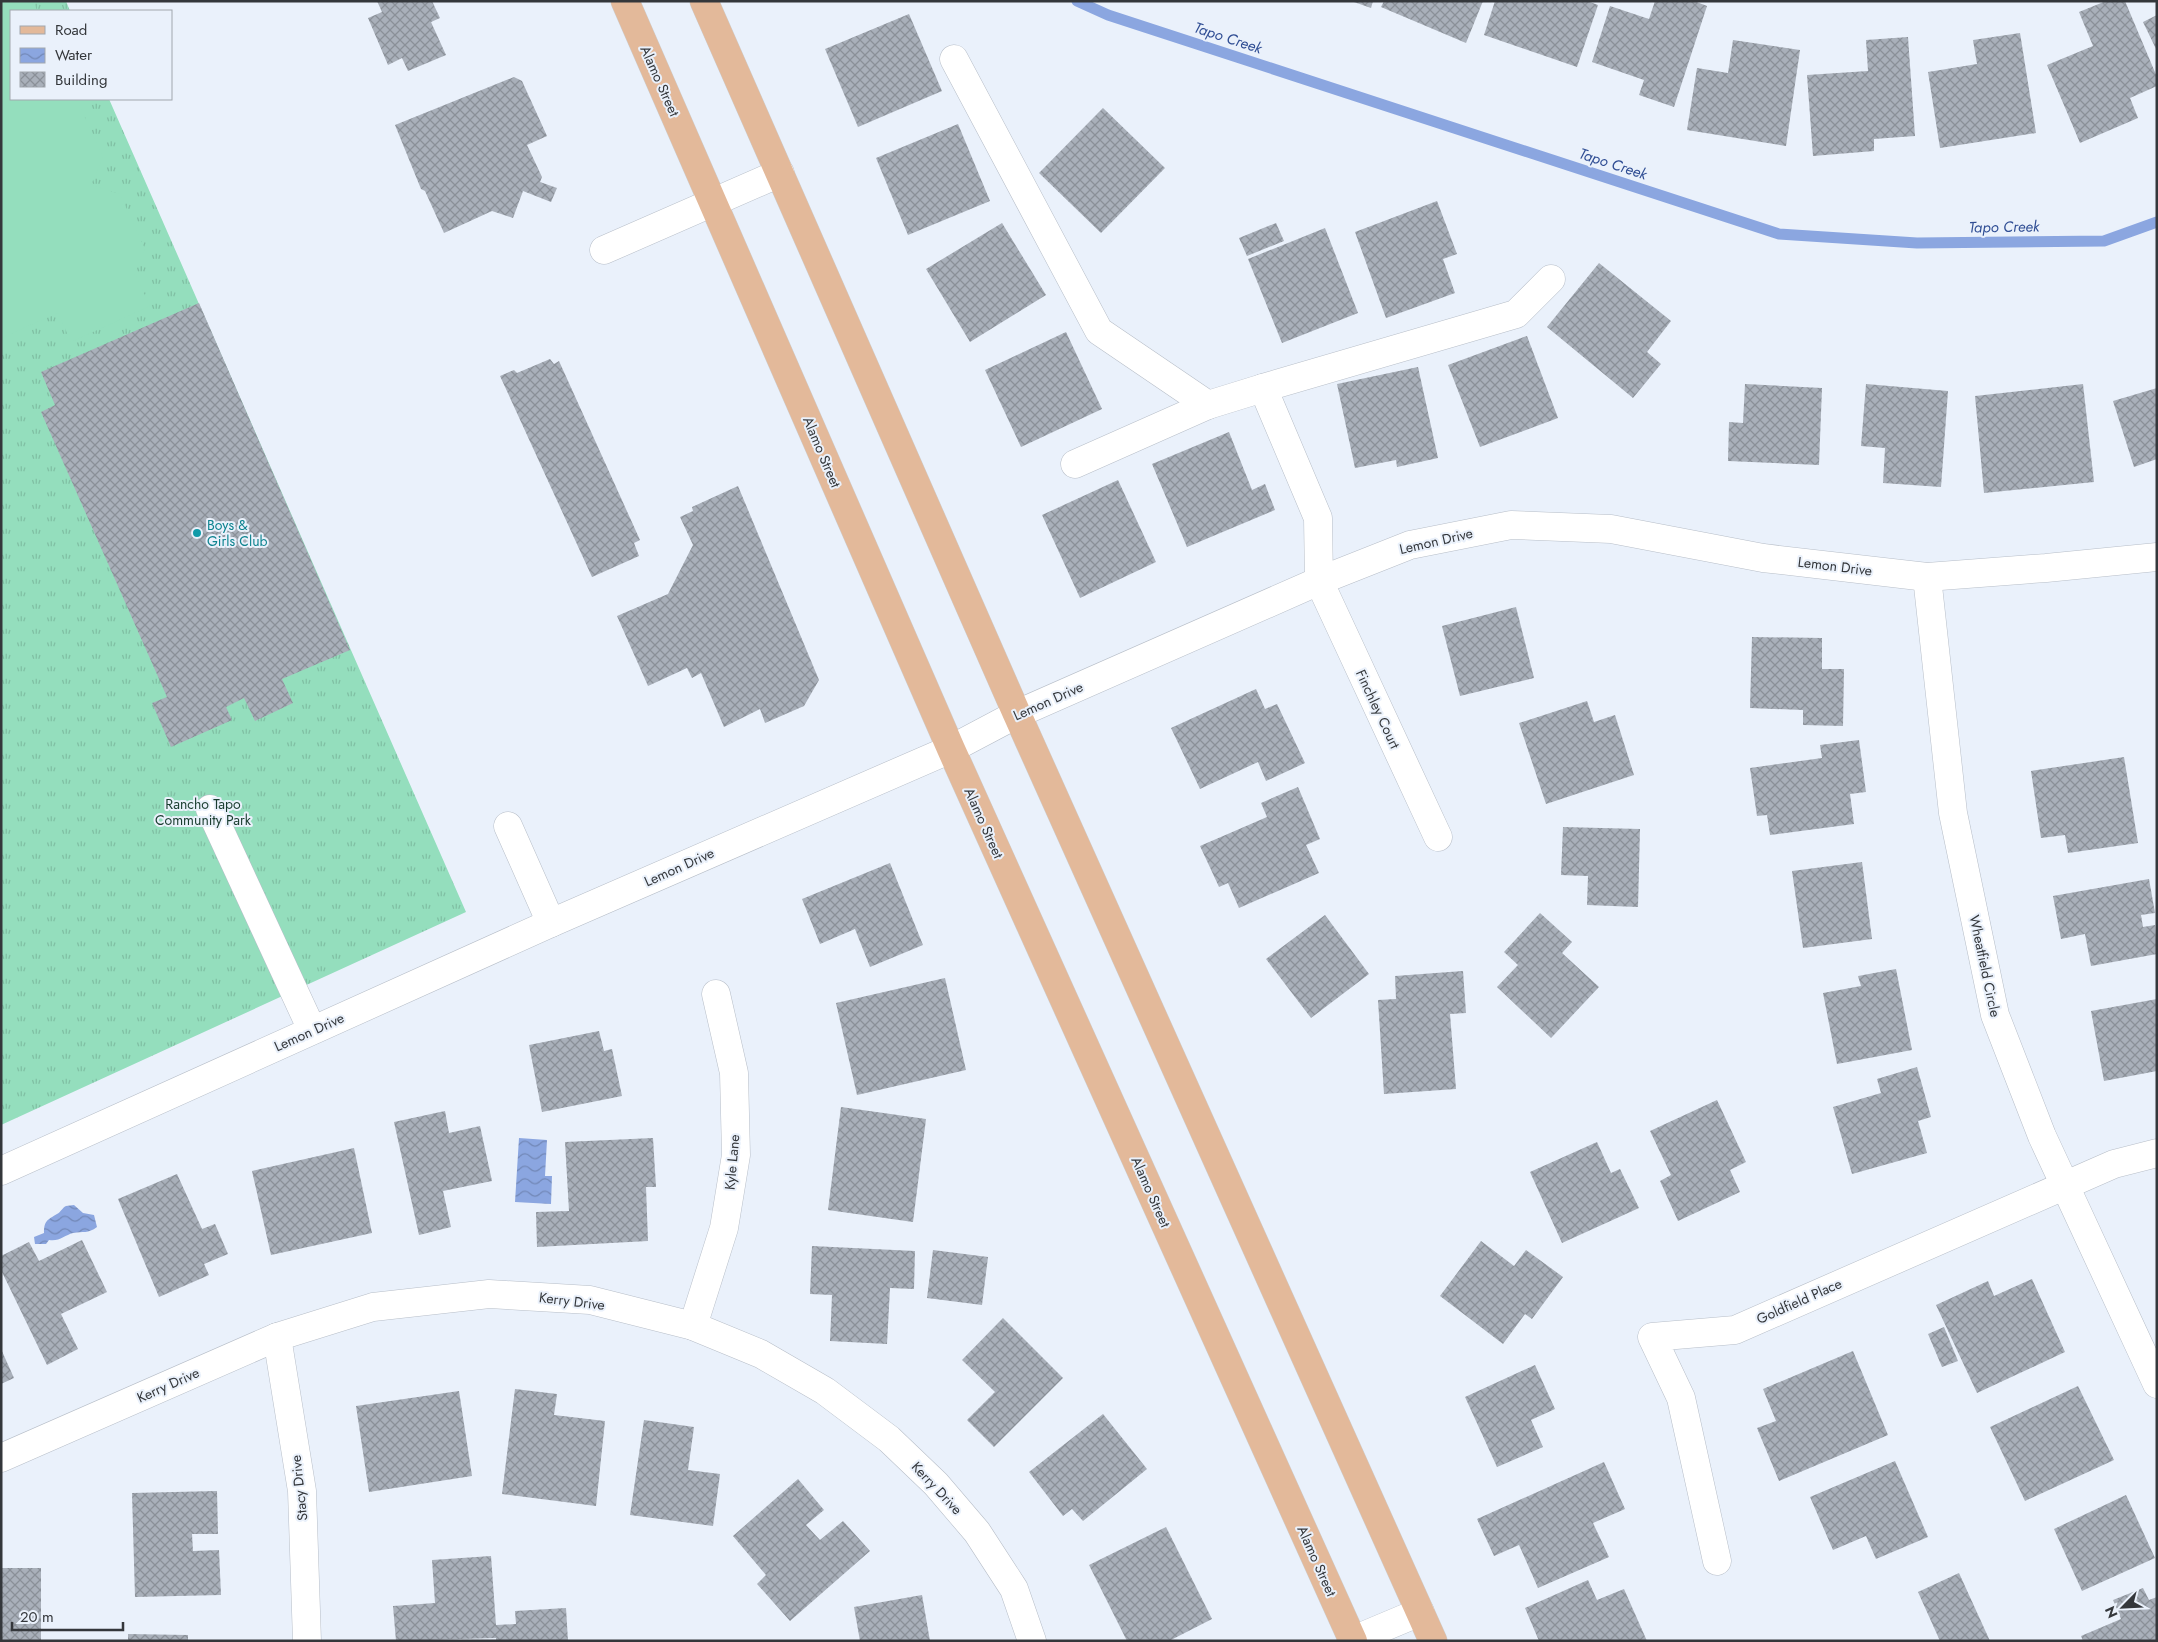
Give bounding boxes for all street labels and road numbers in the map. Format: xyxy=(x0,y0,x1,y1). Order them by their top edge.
street label: Alamo Street xyxy=(636,43,685,120)
street label: Alamo Street xyxy=(798,413,846,491)
street label: Lemon Drive xyxy=(1397,523,1475,559)
street label: Lemon Drive xyxy=(1797,552,1873,580)
street label: Finchley Court xyxy=(1351,666,1405,752)
street label: Lemon Drive xyxy=(1010,677,1086,725)
street label: Alamo Street xyxy=(960,785,1009,862)
street label: Lemon Drive xyxy=(641,843,717,891)
street label: Wheatfield Circle xyxy=(1964,913,2006,1019)
street label: Lemon Drive xyxy=(271,1008,347,1056)
street label: Kyle Lane xyxy=(720,1133,744,1191)
street label: Alamo Street xyxy=(1127,1154,1176,1231)
street label: Goldfield Place xyxy=(1753,1273,1845,1329)
street label: Kerry Drive xyxy=(538,1287,606,1315)
street label: Kerry Drive xyxy=(134,1362,202,1408)
street label: Stacy Drive xyxy=(286,1454,312,1522)
street label: Kerry Drive xyxy=(907,1457,967,1519)
street label: Alamo Street xyxy=(1293,1523,1342,1600)

